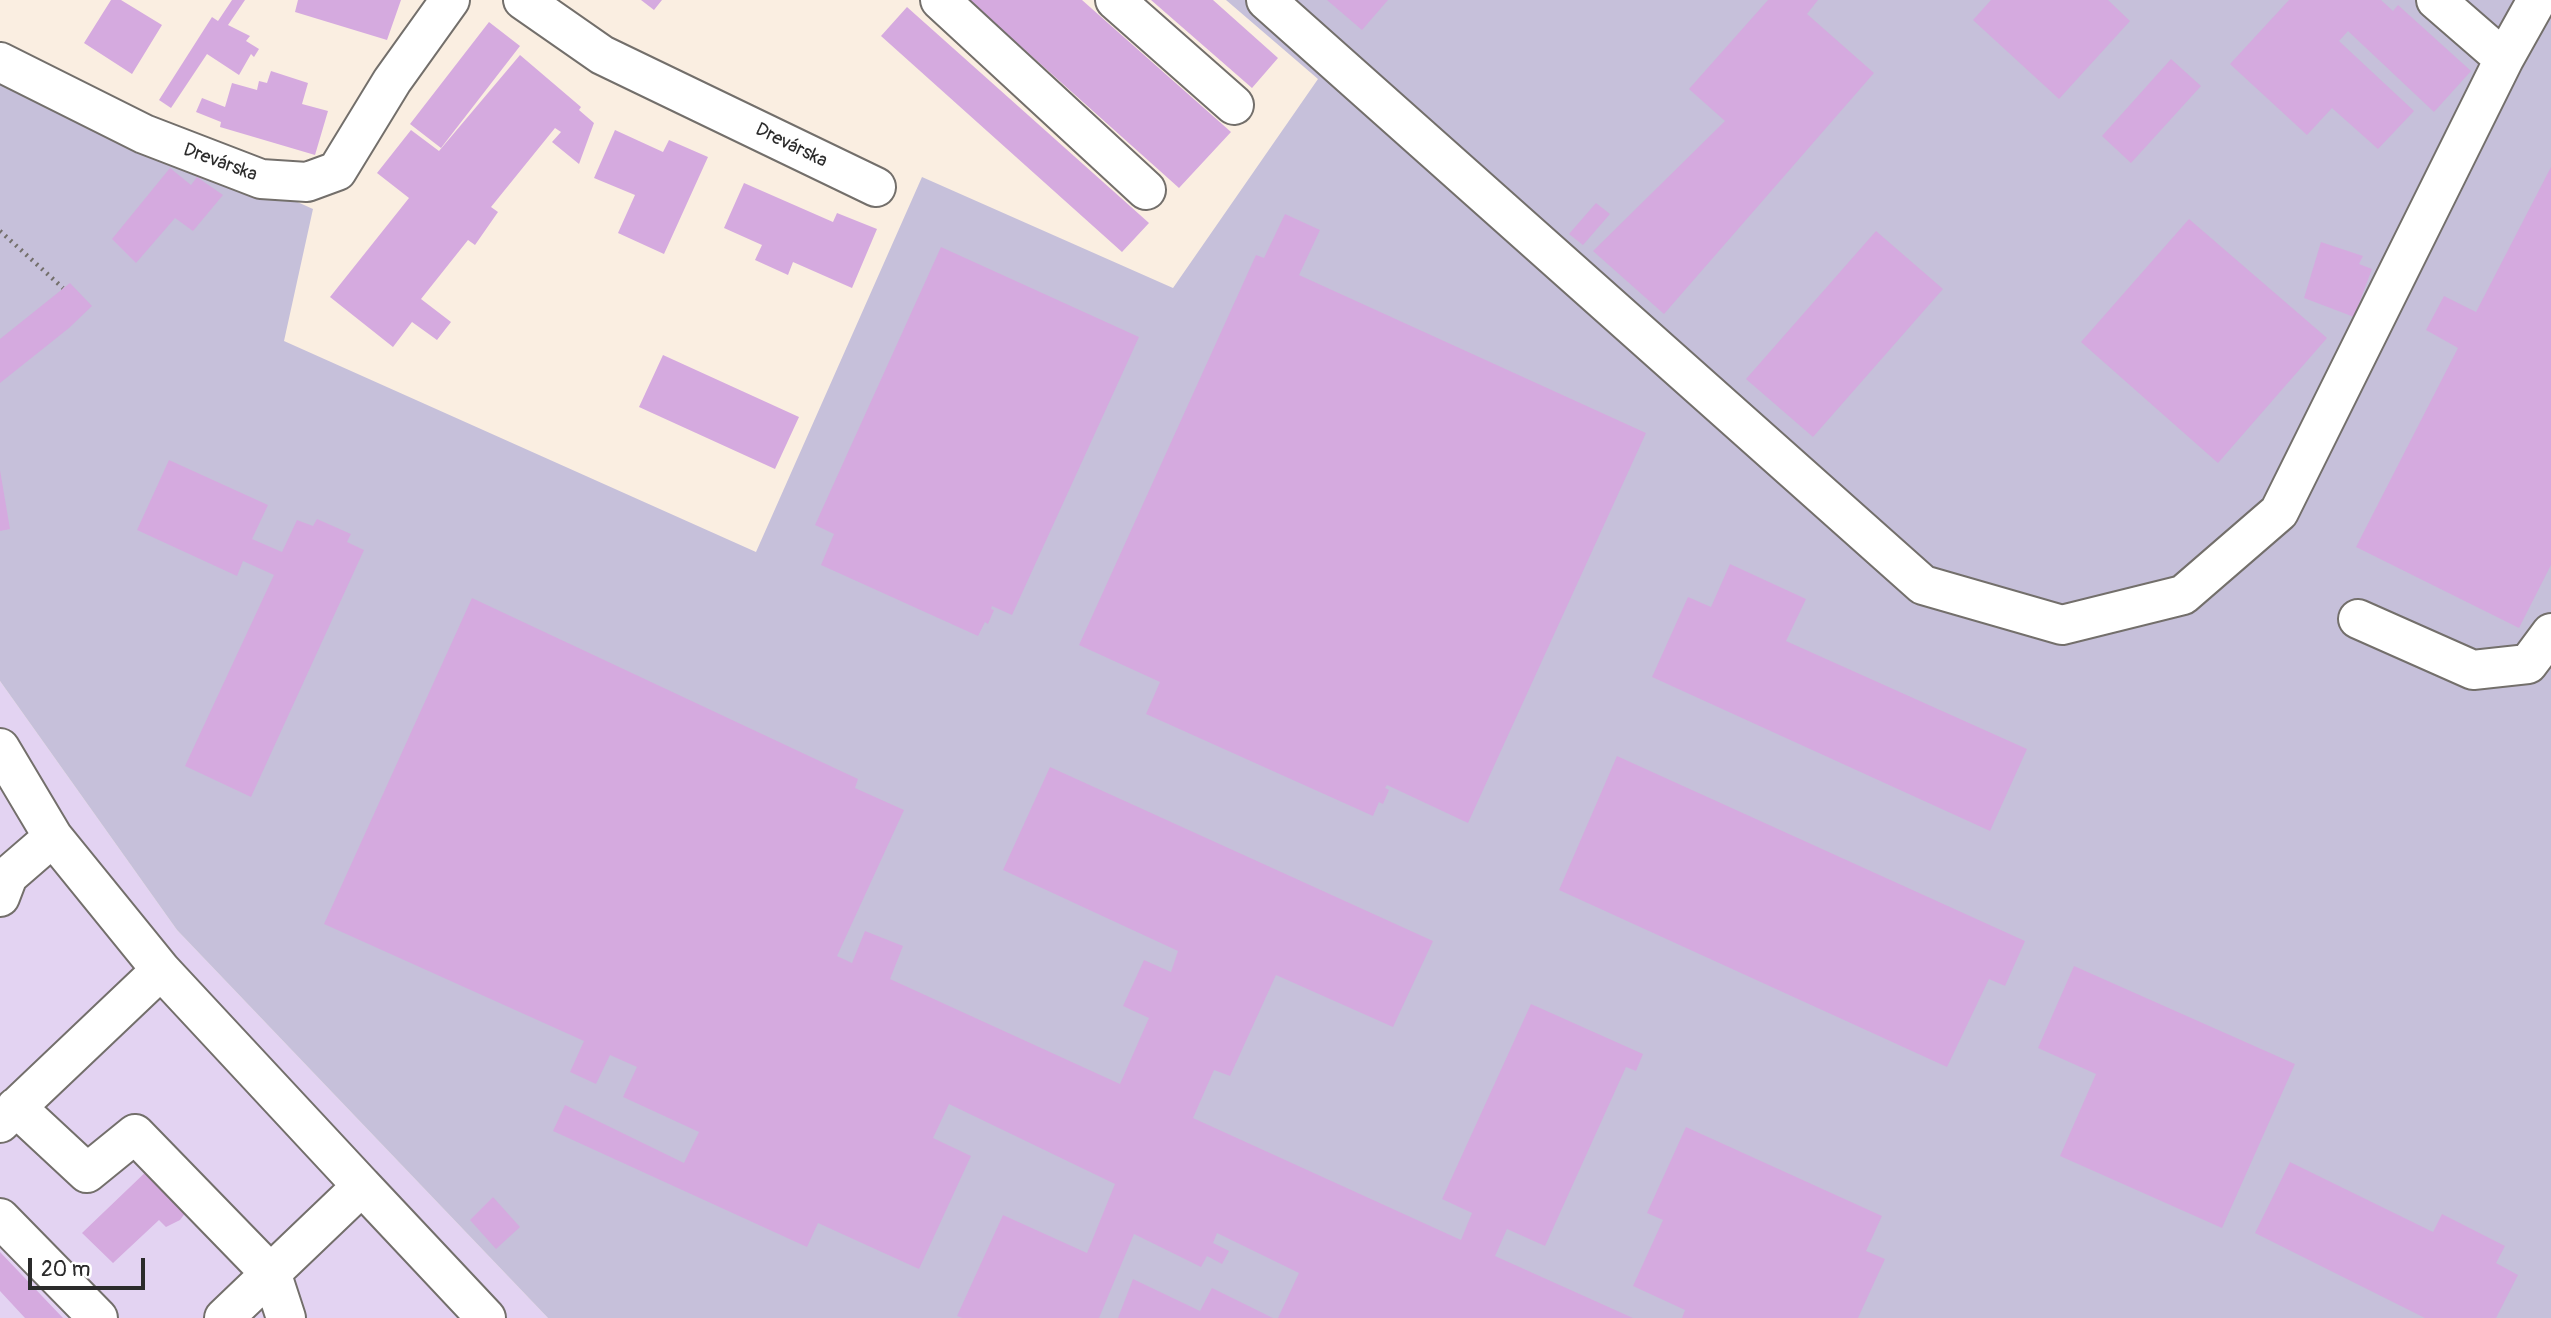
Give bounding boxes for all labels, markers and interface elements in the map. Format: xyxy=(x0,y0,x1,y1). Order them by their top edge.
street label: Drevárska xyxy=(751,119,831,173)
street label: Drevárska xyxy=(180,139,260,187)
scale bar xyxy=(32,1244,149,1288)
text: 20 m xyxy=(41,1256,90,1283)

